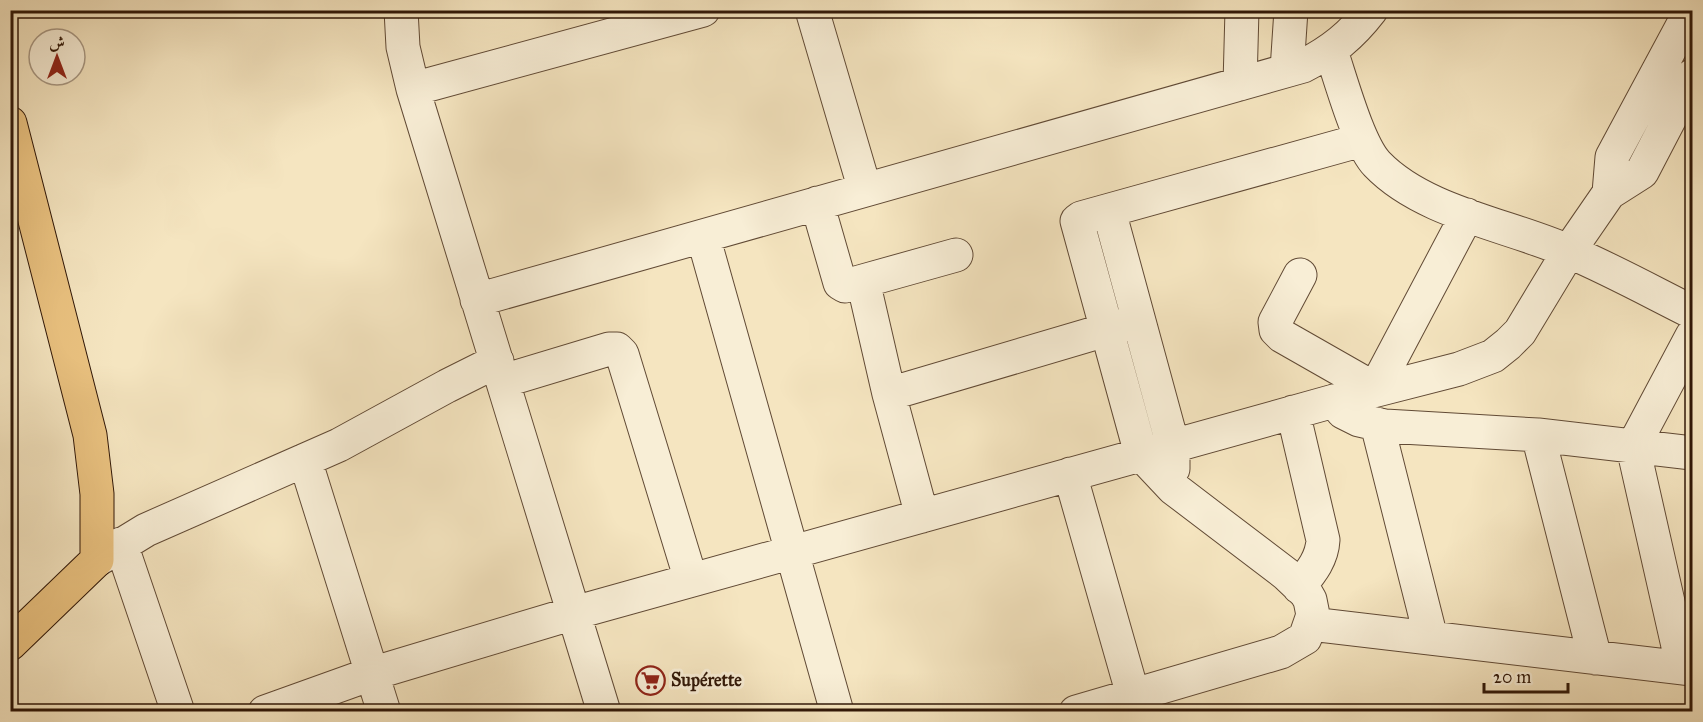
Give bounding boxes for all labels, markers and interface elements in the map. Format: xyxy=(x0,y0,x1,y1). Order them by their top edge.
north arrow xyxy=(27,27,87,87)
text: ش xyxy=(49,33,65,52)
scale bar xyxy=(1484,656,1568,694)
supermarket icon: Supérette xyxy=(634,664,666,696)
text: 20 m xyxy=(1493,666,1531,688)
place label: Supérette xyxy=(671,669,742,692)

